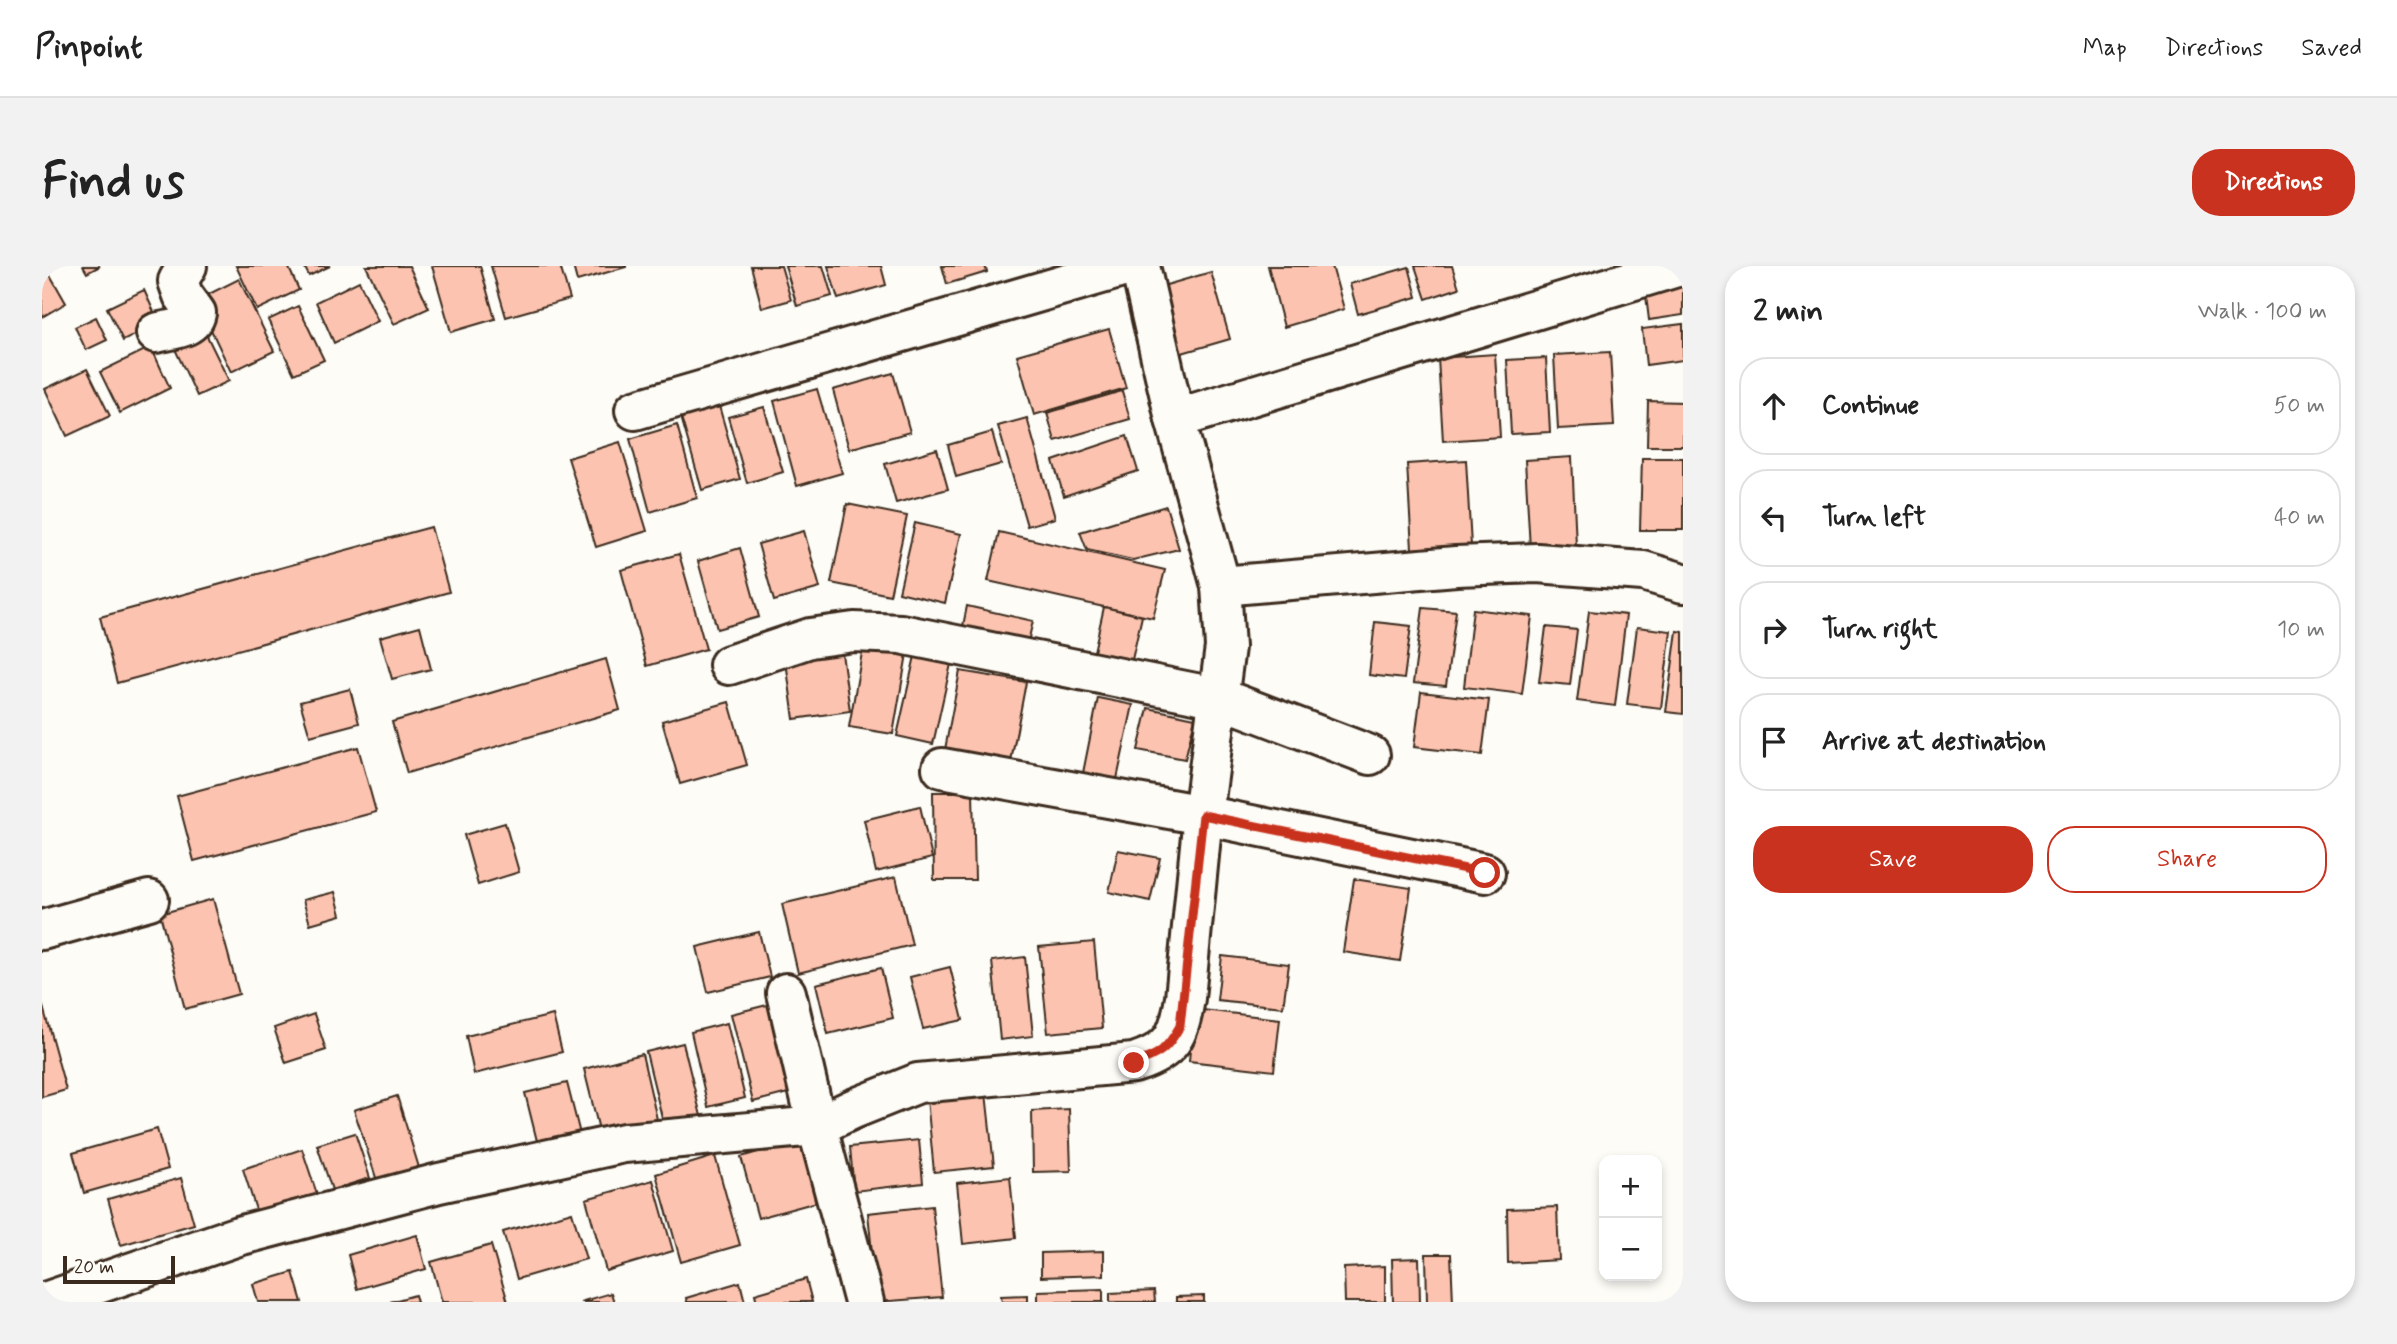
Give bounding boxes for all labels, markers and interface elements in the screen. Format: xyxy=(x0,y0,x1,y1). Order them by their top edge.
text: Pinpoint xyxy=(35,26,143,70)
text: Map xyxy=(2083,33,2127,64)
text: Directions xyxy=(2165,33,2263,64)
text: Saved xyxy=(2301,33,2362,64)
button: Directions xyxy=(2192,149,2355,216)
text: Find us xyxy=(42,150,185,215)
text: 2 min xyxy=(1753,292,1823,331)
text: Walk · 100 m xyxy=(2198,297,2327,327)
icon: ahead xyxy=(1755,387,1793,425)
text: Continue xyxy=(1822,389,1919,423)
text: 50 m xyxy=(2274,391,2325,421)
icon: left xyxy=(1755,499,1793,537)
text: Turn left xyxy=(1822,501,1926,535)
text: 40 m xyxy=(2274,503,2325,533)
icon: right xyxy=(1755,611,1793,649)
text: Turn right xyxy=(1822,613,1938,647)
text: 10 m xyxy=(2277,615,2325,645)
icon: arrive xyxy=(1755,723,1793,761)
text: Arrive at destination xyxy=(1822,725,2046,759)
button: Save xyxy=(1753,826,2033,893)
button: Share xyxy=(2047,826,2327,893)
route start xyxy=(1469,857,1500,888)
route end xyxy=(1118,1047,1149,1078)
map controls xyxy=(1599,1155,1662,1281)
button: + xyxy=(1599,1155,1662,1218)
button: − xyxy=(1599,1218,1662,1281)
scale bar xyxy=(63,1253,175,1285)
text: 20 m xyxy=(74,1255,114,1280)

